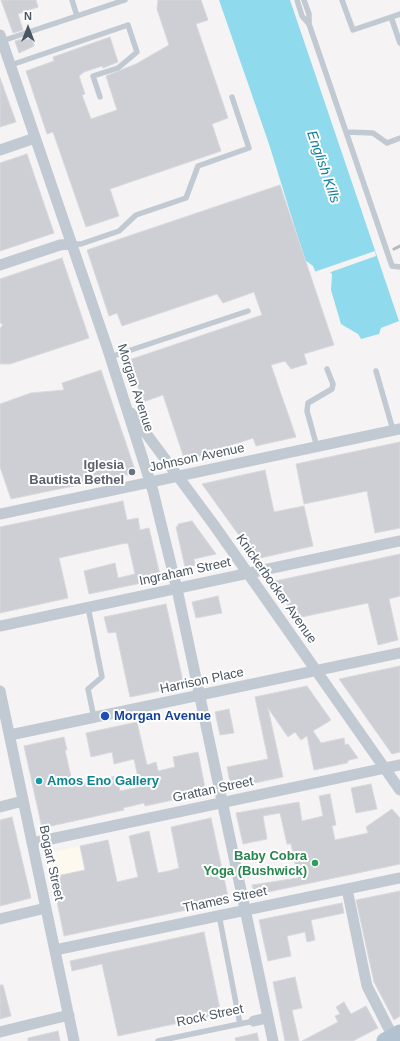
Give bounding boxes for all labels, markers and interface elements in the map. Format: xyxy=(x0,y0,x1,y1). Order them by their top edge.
north arrow xyxy=(8,8,48,48)
text: N xyxy=(24,10,32,22)
water label: English Kills xyxy=(303,129,343,205)
street label: Morgan Avenue xyxy=(113,342,157,434)
street label: Johnson Avenue xyxy=(148,440,246,476)
place label: Iglesia Bautista Bethel xyxy=(29,457,124,488)
marker: Iglesia Bautista Bethel xyxy=(127,467,137,477)
street label: Knickerbocker Avenue xyxy=(232,531,320,647)
street label: Ingraham Street xyxy=(138,555,232,589)
street label: Harrison Place xyxy=(159,665,245,697)
place label: Morgan Avenue xyxy=(114,708,211,724)
marker: Morgan Avenue xyxy=(99,710,111,722)
place label: Amos Eno Gallery xyxy=(47,773,159,789)
street label: Grattan Street xyxy=(171,774,255,806)
marker: Amos Eno Gallery xyxy=(34,776,44,786)
street label: Bogart Street xyxy=(35,824,67,902)
place label: Baby Cobra Yoga (Bushwick) xyxy=(203,848,307,879)
marker: Baby Cobra Yoga (Bushwick) xyxy=(310,858,320,868)
street label: Thames Street xyxy=(182,884,268,916)
street label: Rock Street xyxy=(175,1001,245,1031)

